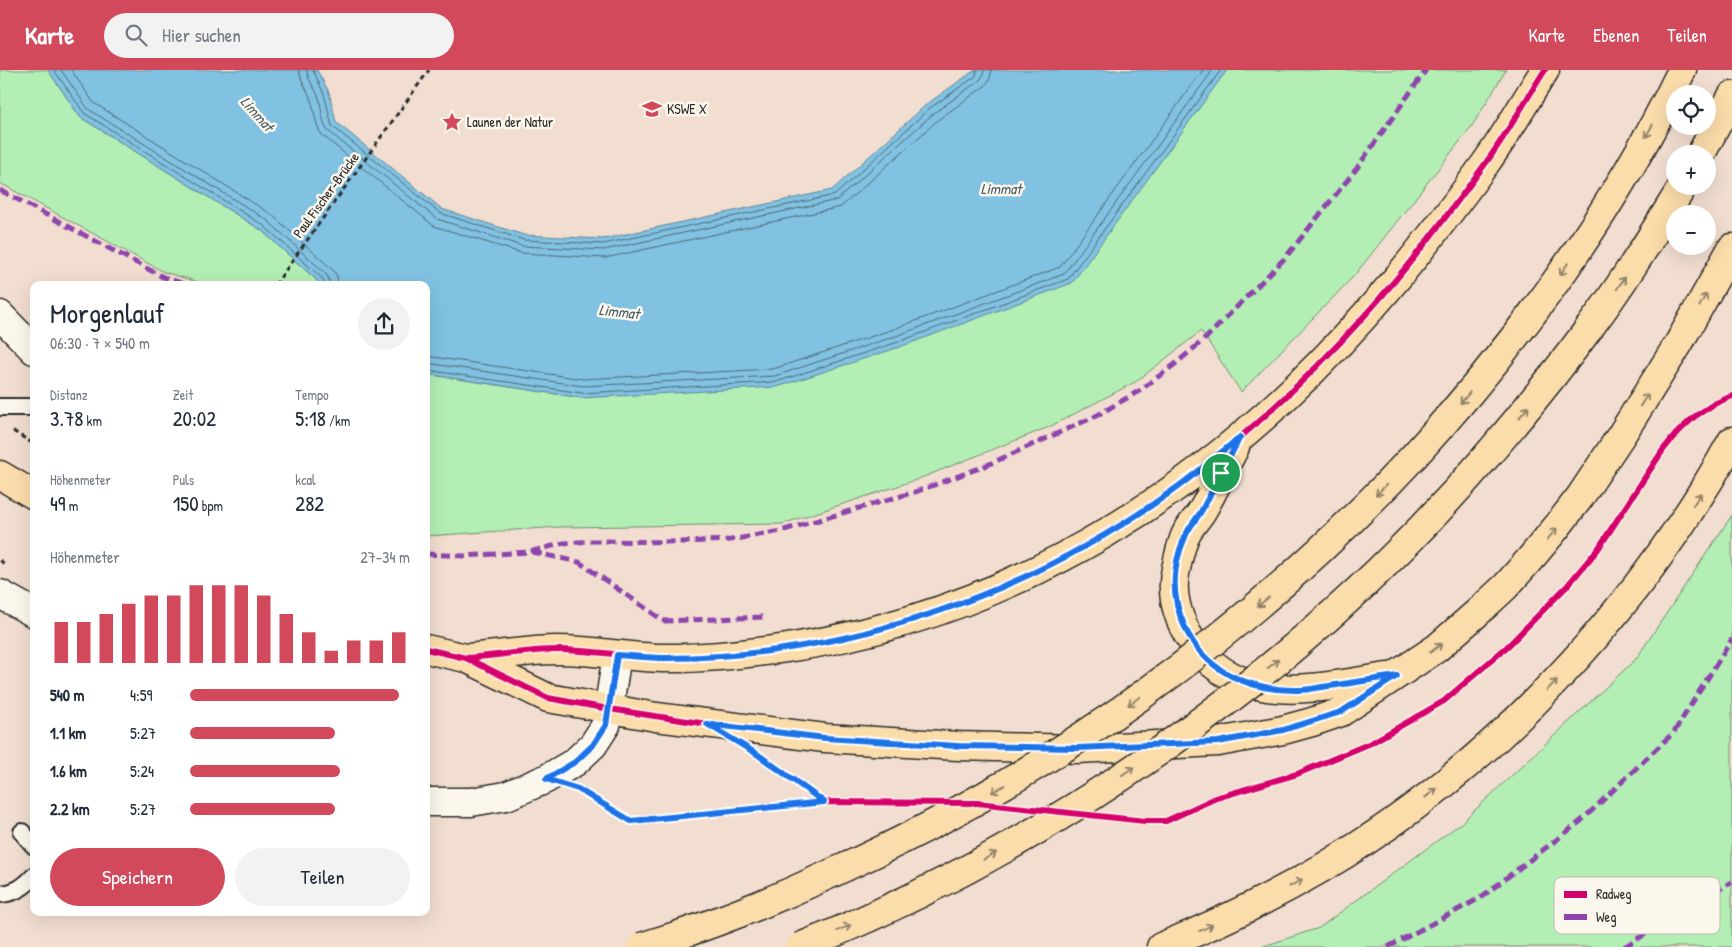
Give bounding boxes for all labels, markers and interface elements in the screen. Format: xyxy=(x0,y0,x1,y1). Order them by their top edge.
search box xyxy=(104,13,454,58)
text: Karte xyxy=(25,19,74,51)
icon: search xyxy=(122,21,150,49)
text: Hier suchen xyxy=(162,22,241,48)
text: Karte xyxy=(1529,23,1565,48)
text: Ebenen xyxy=(1593,23,1639,48)
text: Teilen xyxy=(1667,23,1707,48)
map controls xyxy=(1666,85,1716,255)
button: locate xyxy=(1666,85,1716,135)
water label: Limmat xyxy=(236,92,281,138)
school or university icon: KSWE X xyxy=(641,98,663,120)
place label: KSWE X xyxy=(667,99,708,118)
place icon: Launen der Natur xyxy=(441,111,463,133)
place label: Launen der Natur xyxy=(467,112,554,131)
one-way arrow xyxy=(1644,123,1653,138)
button: + xyxy=(1666,145,1716,195)
street label: Paul Fischer-Brücke xyxy=(288,148,363,241)
water label: Limmat xyxy=(981,178,1024,199)
button: − xyxy=(1666,205,1716,255)
one-way arrow xyxy=(1558,262,1569,276)
one-way arrow xyxy=(1616,276,1626,290)
one-way arrow xyxy=(1698,293,1708,308)
text: Morgenlauf xyxy=(50,294,165,332)
button: share xyxy=(358,298,410,350)
water label: Limmat xyxy=(598,299,643,324)
text: 06:30 · 7 × 540 m xyxy=(50,332,150,354)
text: Distanz xyxy=(50,385,88,404)
text: Zeit xyxy=(173,385,193,404)
text: Tempo xyxy=(295,385,329,404)
one-way arrow xyxy=(1460,391,1471,404)
one-way arrow xyxy=(1638,393,1649,407)
text: 3.78 xyxy=(50,404,83,433)
text: 20:02 xyxy=(173,404,216,433)
text: 5:18 xyxy=(295,404,326,433)
one-way arrow xyxy=(1518,406,1529,419)
text: km xyxy=(83,411,102,430)
text: /km xyxy=(326,411,350,430)
pin xyxy=(1200,452,1242,494)
icon: arrive xyxy=(1207,459,1235,487)
text: Höhenmeter xyxy=(50,470,111,489)
text: Puls xyxy=(173,470,194,489)
text: kcal xyxy=(295,470,316,489)
one-way arrow xyxy=(1375,484,1387,497)
text: 49 xyxy=(50,489,66,518)
text: 150 xyxy=(173,489,199,518)
text: 282 xyxy=(295,489,324,518)
one-way arrow xyxy=(1692,492,1702,506)
text: m xyxy=(66,496,78,515)
text: bpm xyxy=(199,496,223,515)
one-way arrow xyxy=(1546,527,1557,540)
text: Höhenmeter xyxy=(50,546,120,568)
text: 27–34 m xyxy=(360,546,410,568)
one-way arrow xyxy=(1257,596,1270,607)
one-way arrow xyxy=(1429,642,1442,653)
one-way arrow xyxy=(1266,658,1279,669)
one-way arrow xyxy=(1546,678,1558,691)
text: 540 m xyxy=(50,684,85,706)
text: 4:59 xyxy=(130,684,152,706)
one-way arrow xyxy=(1127,696,1141,706)
text: 1.1 km xyxy=(50,722,86,744)
text: 5:27 xyxy=(130,722,156,744)
text: 1.6 km xyxy=(50,760,87,782)
text: 5:24 xyxy=(130,760,154,782)
one-way arrow xyxy=(1121,766,1135,776)
one-way arrow xyxy=(990,784,1005,794)
one-way arrow xyxy=(1424,787,1437,798)
text: 2.2 km xyxy=(50,798,90,820)
text: 5:27 xyxy=(130,798,156,820)
button: Speichern xyxy=(50,848,225,906)
button: Teilen xyxy=(235,848,410,906)
one-way arrow xyxy=(982,850,997,860)
legend xyxy=(1554,877,1720,934)
one-way arrow xyxy=(1288,878,1303,887)
text: Radweg xyxy=(1596,884,1632,904)
text: Weg xyxy=(1596,907,1616,927)
one-way arrow xyxy=(836,922,851,932)
one-way arrow xyxy=(1198,923,1213,932)

